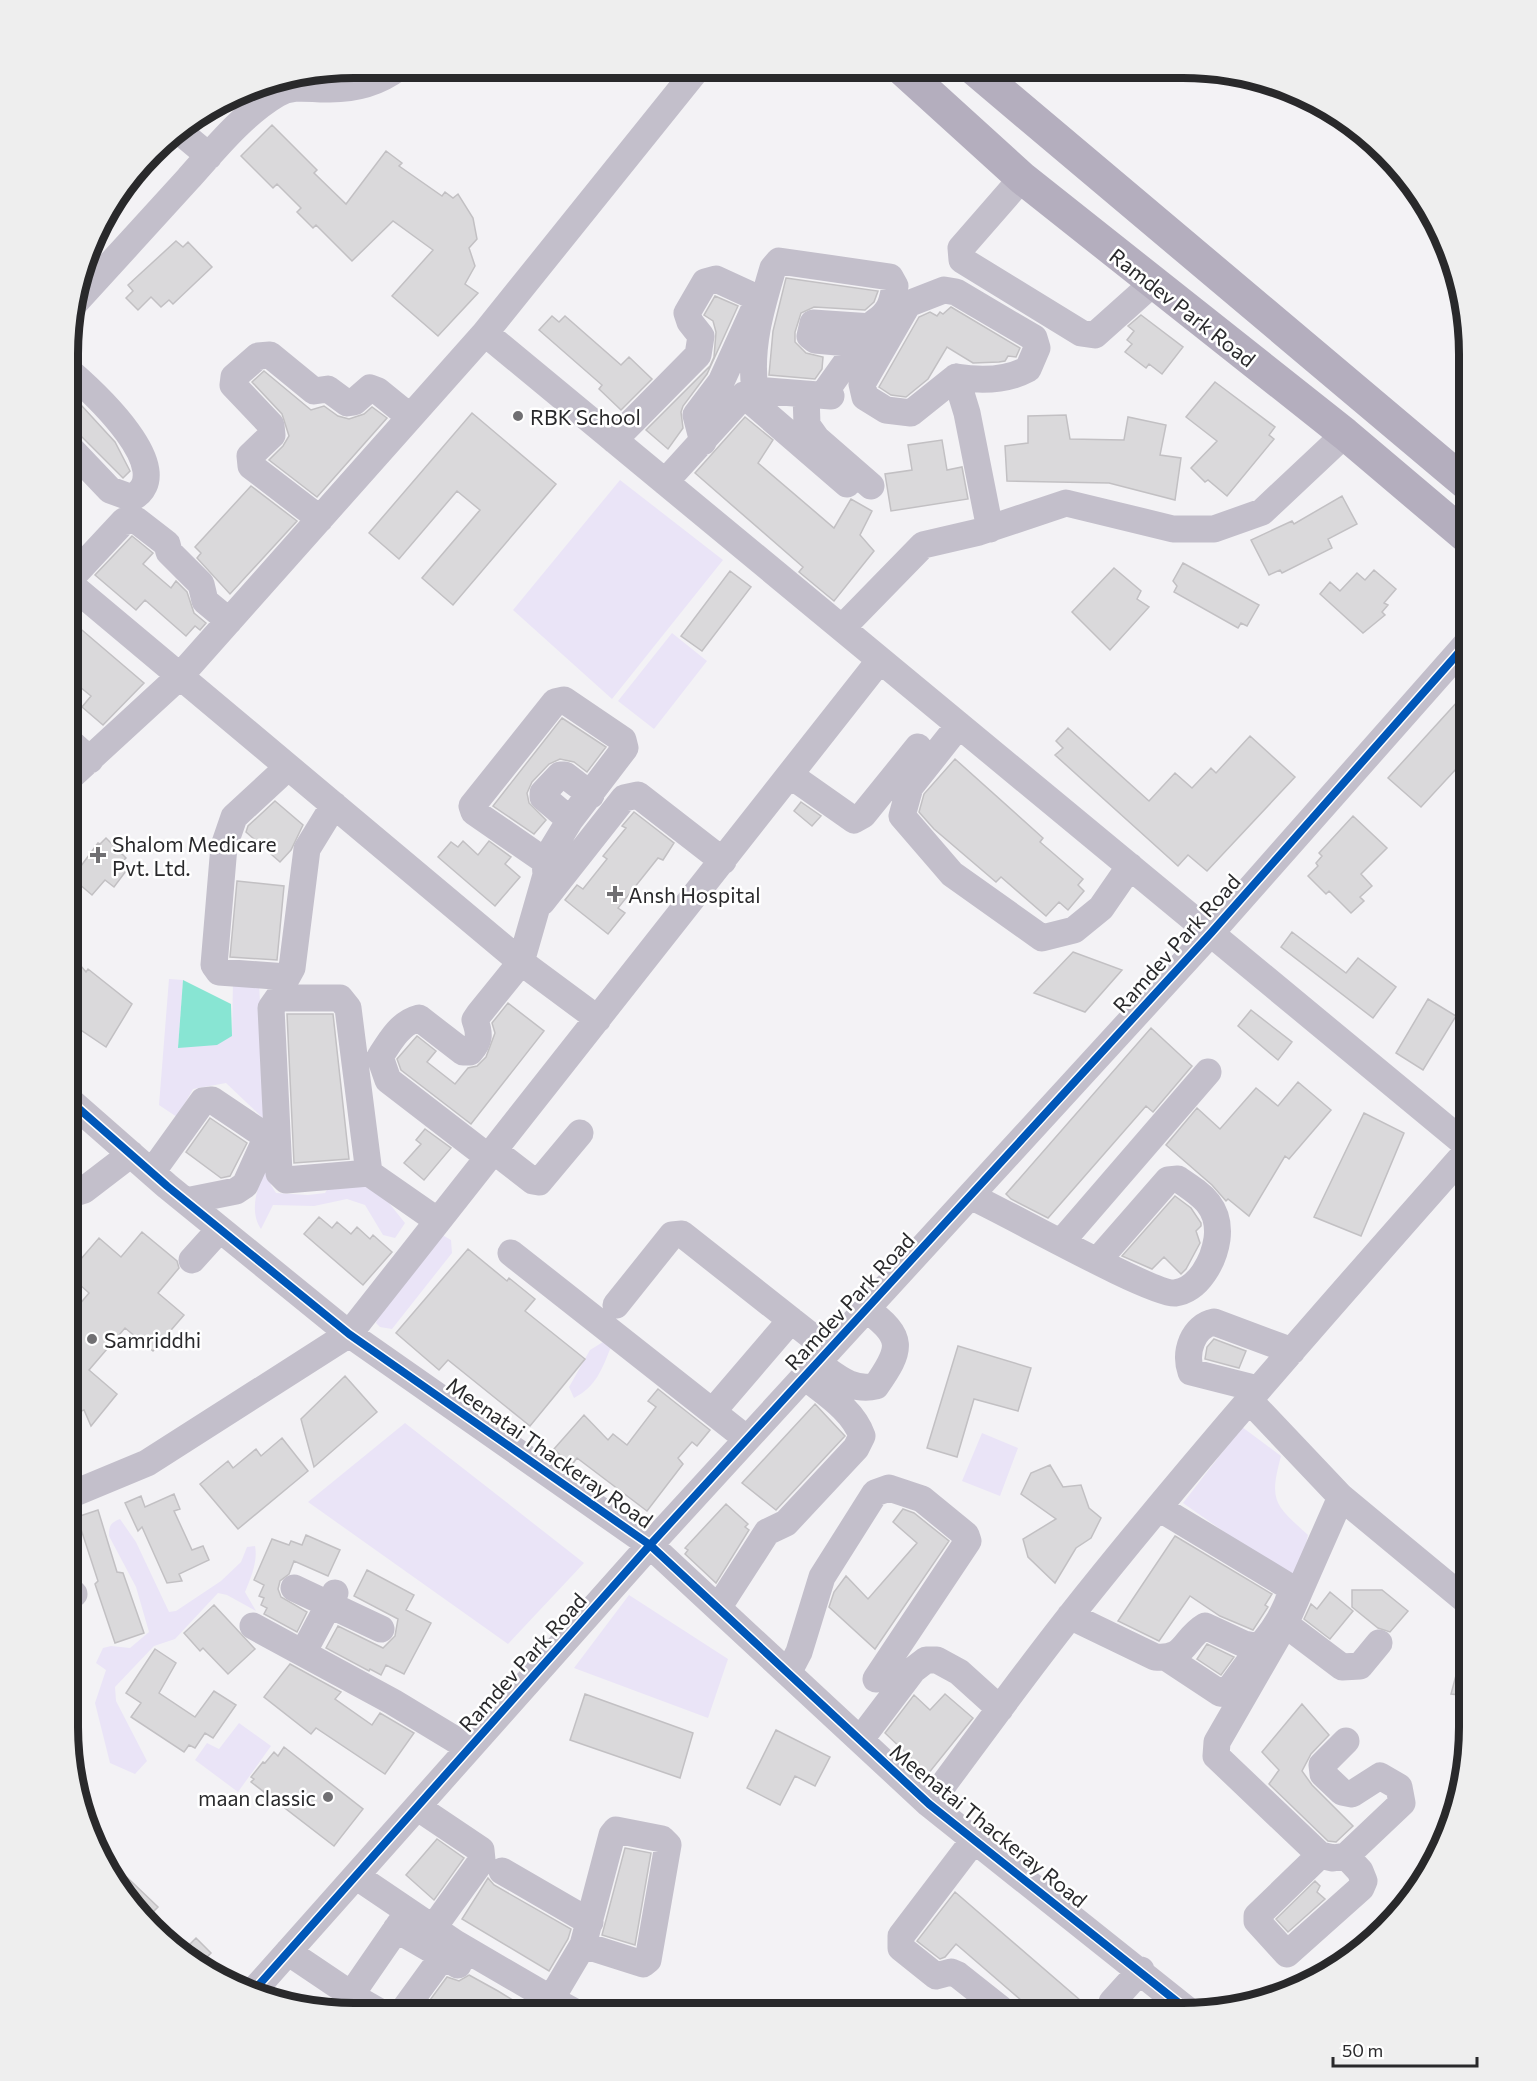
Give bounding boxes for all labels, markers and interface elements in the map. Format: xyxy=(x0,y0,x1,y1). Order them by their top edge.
street label: Ramdev Park Road xyxy=(1105,242,1261,372)
place label: RBK School xyxy=(530,404,641,429)
marker: RBK School xyxy=(511,409,525,423)
place label: Shalom Medicare Pvt. Ltd. xyxy=(112,831,277,880)
marker: Shalom Medicare Pvt. Ltd. xyxy=(89,846,107,864)
street label: Ramdev Park Road xyxy=(1107,868,1245,1018)
place label: Ansh Hospital xyxy=(628,882,761,907)
marker: Ansh Hospital xyxy=(606,885,624,903)
street label: Ramdev Park Road xyxy=(779,1227,919,1375)
place label: Samriddhi xyxy=(104,1327,201,1352)
marker: Samriddhi xyxy=(85,1332,99,1346)
street label: Meenatai Thackeray Road xyxy=(442,1371,658,1533)
street label: Ramdev Park Road xyxy=(453,1587,591,1737)
street label: Meenatai Thackeray Road xyxy=(886,1738,1092,1912)
place label: maan classic xyxy=(198,1785,316,1810)
marker: maan classic xyxy=(321,1790,335,1804)
scale bar xyxy=(1333,2030,1477,2068)
text: 50 m xyxy=(1342,2039,1383,2061)

